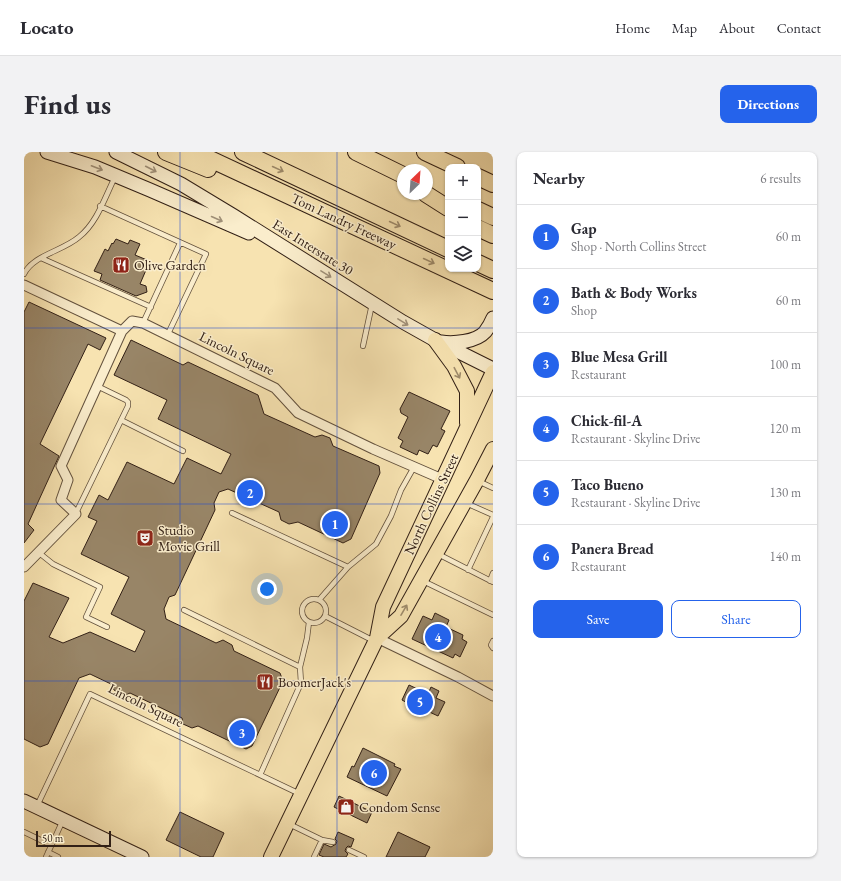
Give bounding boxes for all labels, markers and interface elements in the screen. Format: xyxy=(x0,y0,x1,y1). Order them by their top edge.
text: Locato xyxy=(20,15,74,40)
text: Home xyxy=(615,19,650,37)
text: Map xyxy=(672,19,697,37)
text: About xyxy=(719,19,755,37)
text: Contact xyxy=(777,19,821,37)
button: Directions xyxy=(720,85,817,123)
text: Find us xyxy=(24,86,111,122)
north arrow xyxy=(397,164,433,200)
map controls xyxy=(445,164,481,272)
button: + xyxy=(445,164,481,200)
one-way arrow xyxy=(91,165,103,173)
one-way arrow xyxy=(145,166,157,173)
one-way arrow xyxy=(272,166,284,173)
text: Nearby xyxy=(533,167,585,189)
text: 6 results xyxy=(760,170,801,187)
street label: Tom Landry Freeway xyxy=(289,189,400,254)
button: − xyxy=(445,200,481,236)
street label: East Interstate 30 xyxy=(269,215,357,279)
one-way arrow xyxy=(211,216,223,223)
text: Gap xyxy=(571,219,597,238)
one-way arrow xyxy=(389,221,401,228)
text: 1 xyxy=(543,228,549,245)
text: 60 m xyxy=(776,228,801,245)
button: layers xyxy=(445,236,481,272)
text: Shop · North Collins Street xyxy=(571,238,706,255)
restaurant icon: Olive Garden xyxy=(111,255,131,275)
place label: Olive Garden xyxy=(134,256,207,274)
one-way arrow xyxy=(423,258,435,265)
one-way arrow xyxy=(320,270,331,278)
text: Bath & Body Works xyxy=(571,283,697,302)
text: 2 xyxy=(543,292,549,309)
text: 60 m xyxy=(776,292,801,309)
text: Shop xyxy=(571,302,597,319)
one-way arrow xyxy=(397,318,408,326)
street label: Lincoln Square xyxy=(196,327,278,379)
text: Blue Mesa Grill xyxy=(571,347,668,366)
text: 3 xyxy=(543,356,549,373)
text: 100 m xyxy=(770,356,801,373)
one-way arrow xyxy=(454,366,461,378)
text: Restaurant xyxy=(571,366,626,383)
text: Chick-fil-A xyxy=(571,411,642,430)
text: 4 xyxy=(543,420,549,437)
text: 120 m xyxy=(770,420,801,437)
text: Restaurant · Skyline Drive xyxy=(571,430,700,447)
street label: North Collins Street xyxy=(400,450,463,557)
text: Taco Bueno xyxy=(571,475,644,494)
pin: 2 xyxy=(237,478,263,508)
text: 5 xyxy=(543,484,549,501)
text: 130 m xyxy=(770,484,801,501)
text: Restaurant · Skyline Drive xyxy=(571,494,700,511)
pin: 1 xyxy=(322,509,348,539)
place label: Studio Movie Grill xyxy=(158,521,221,555)
theatre icon: Studio Movie Grill xyxy=(135,528,155,548)
text: Panera Bread xyxy=(571,539,654,558)
text: 6 xyxy=(543,548,549,565)
text: 140 m xyxy=(770,548,801,565)
text: Restaurant xyxy=(571,558,626,575)
your location xyxy=(257,579,277,599)
button: Save xyxy=(533,600,663,638)
button: Share xyxy=(671,600,801,638)
one-way arrow xyxy=(401,604,409,616)
pin: 4 xyxy=(425,622,451,652)
restaurant icon: BoomerJack's xyxy=(255,672,275,692)
place label: BoomerJack's xyxy=(278,673,352,691)
street label: Lincoln Square xyxy=(105,679,187,731)
pin: 5 xyxy=(407,687,433,717)
pin: 3 xyxy=(229,718,255,748)
pin: 6 xyxy=(361,758,387,788)
shop icon: Condom Sense xyxy=(336,797,356,817)
place label: Condom Sense xyxy=(359,798,441,816)
scale bar xyxy=(36,829,111,848)
text: 50 m xyxy=(42,831,63,845)

